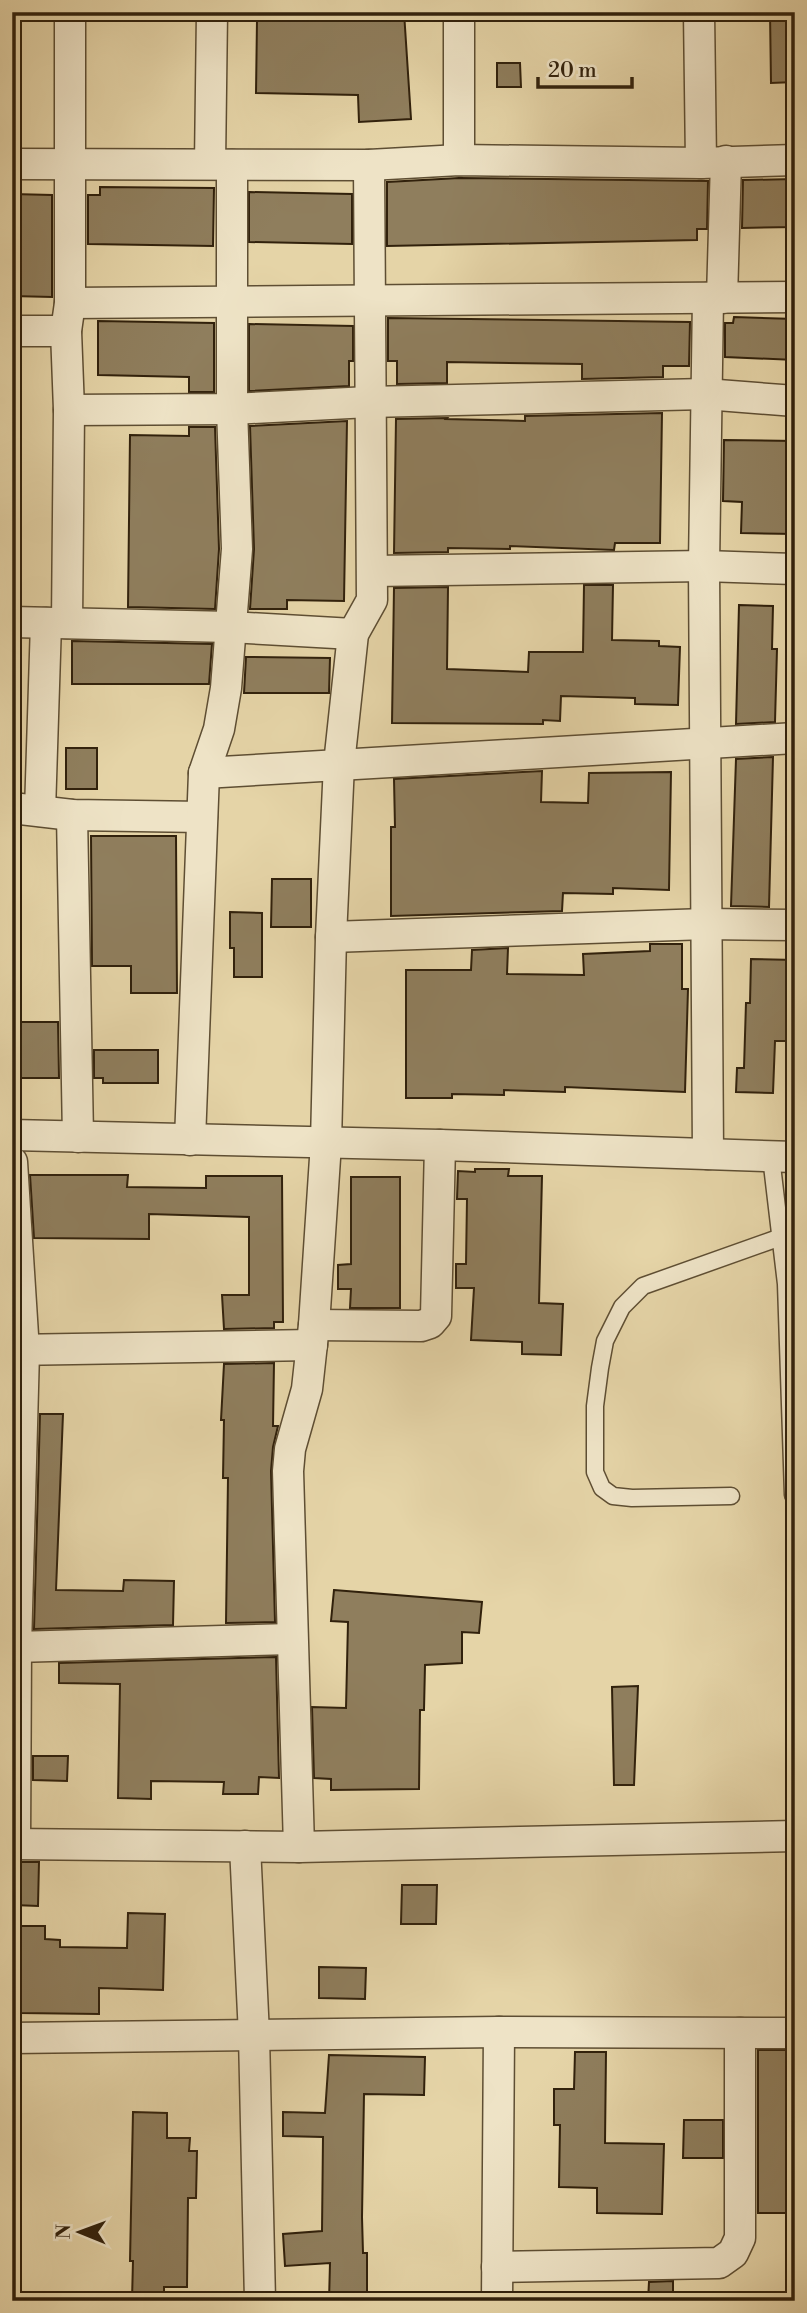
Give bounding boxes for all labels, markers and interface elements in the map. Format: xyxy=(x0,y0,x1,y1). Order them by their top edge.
scale bar xyxy=(538,46,632,90)
text: 20 m xyxy=(548,58,597,84)
north arrow xyxy=(46,2198,116,2268)
text: N xyxy=(52,2224,76,2239)

